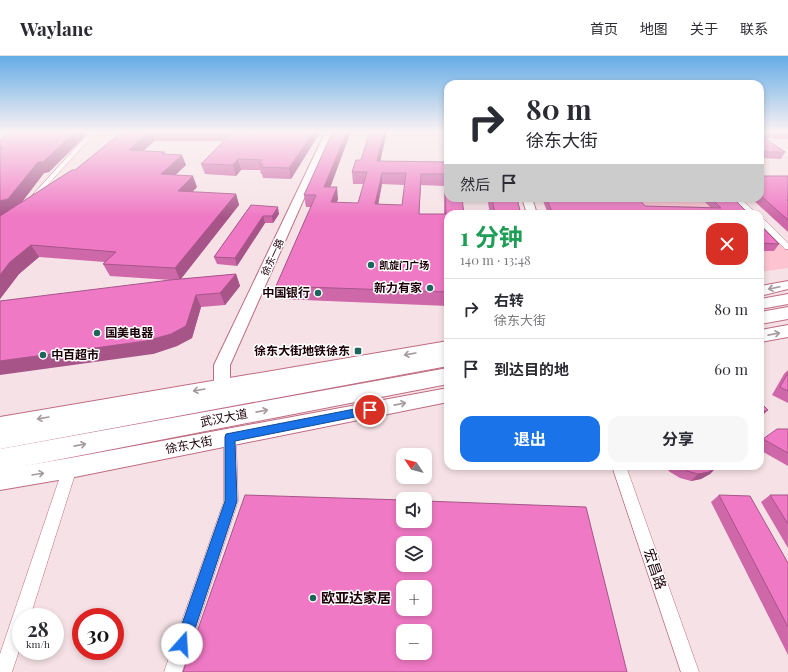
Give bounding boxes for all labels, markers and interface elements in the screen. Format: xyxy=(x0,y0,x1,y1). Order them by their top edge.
text: Waylane xyxy=(20,15,93,41)
text: 首页 xyxy=(590,19,618,38)
text: 地图 xyxy=(640,19,668,38)
text: 关于 xyxy=(690,19,718,38)
text: 联系 xyxy=(740,19,768,38)
text: 80 m xyxy=(526,90,592,127)
icon: right xyxy=(460,96,512,148)
text: 徐东大街 xyxy=(526,128,598,152)
icon: arrive xyxy=(498,172,520,194)
text: 然后 xyxy=(460,174,490,194)
text: 1 分钟 xyxy=(460,220,523,252)
button: close xyxy=(706,223,748,265)
street label: 徐东一路 xyxy=(257,236,287,278)
text: 140 m · 13:48 xyxy=(460,251,531,268)
place label: 凯旋门广场 xyxy=(379,258,429,272)
marker: 凯旋门广场 xyxy=(366,260,376,270)
place label: 新力有家 xyxy=(374,279,422,295)
marker: 新力有家 xyxy=(425,283,435,293)
place label: 中国银行 xyxy=(262,284,310,300)
one-way arrow xyxy=(768,285,781,293)
marker: 中国银行 xyxy=(313,288,323,298)
text: 右转 xyxy=(494,290,524,310)
icon: right xyxy=(460,298,482,320)
text: 80 m xyxy=(714,299,748,319)
text: 徐东大街 xyxy=(494,311,546,328)
place label: 国美电器 xyxy=(105,324,154,340)
marker: 国美电器 xyxy=(92,328,102,338)
one-way arrow xyxy=(767,329,780,337)
place label: 徐东大街地铁徐东 xyxy=(254,342,350,358)
place label: 中百超市 xyxy=(51,346,99,362)
marker: 徐东大街地铁徐东 xyxy=(353,346,363,356)
marker: 中百超市 xyxy=(38,350,48,360)
one-way arrow xyxy=(403,350,416,358)
icon: arrive xyxy=(460,358,482,380)
text: 到达目的地 xyxy=(494,359,569,379)
text: 60 m xyxy=(714,359,748,379)
one-way arrow xyxy=(193,387,206,395)
pin xyxy=(353,393,387,427)
icon: arrive xyxy=(359,399,381,421)
one-way arrow xyxy=(393,400,406,408)
street label: 武汉大道 xyxy=(199,405,249,429)
one-way arrow xyxy=(256,406,269,414)
one-way arrow xyxy=(37,414,50,422)
button: 退出 xyxy=(460,416,600,462)
button: 分享 xyxy=(608,416,748,462)
street label: 徐东大街 xyxy=(164,432,214,456)
one-way arrow xyxy=(73,441,86,449)
north arrow xyxy=(396,448,432,484)
map controls xyxy=(396,448,432,660)
one-way arrow xyxy=(32,469,45,477)
button: sound xyxy=(396,492,432,528)
button: layers xyxy=(396,536,432,572)
street label: 宏昌路 xyxy=(640,546,671,592)
button: + xyxy=(396,580,432,616)
place label: 欧亚达家居 xyxy=(321,588,391,607)
marker: 欧亚达家居 xyxy=(308,593,318,603)
speed limit sign: 30 xyxy=(72,608,124,660)
text: 28 xyxy=(27,615,49,642)
position arrow xyxy=(161,623,203,665)
button: − xyxy=(396,624,432,660)
text: km/h xyxy=(26,637,50,651)

